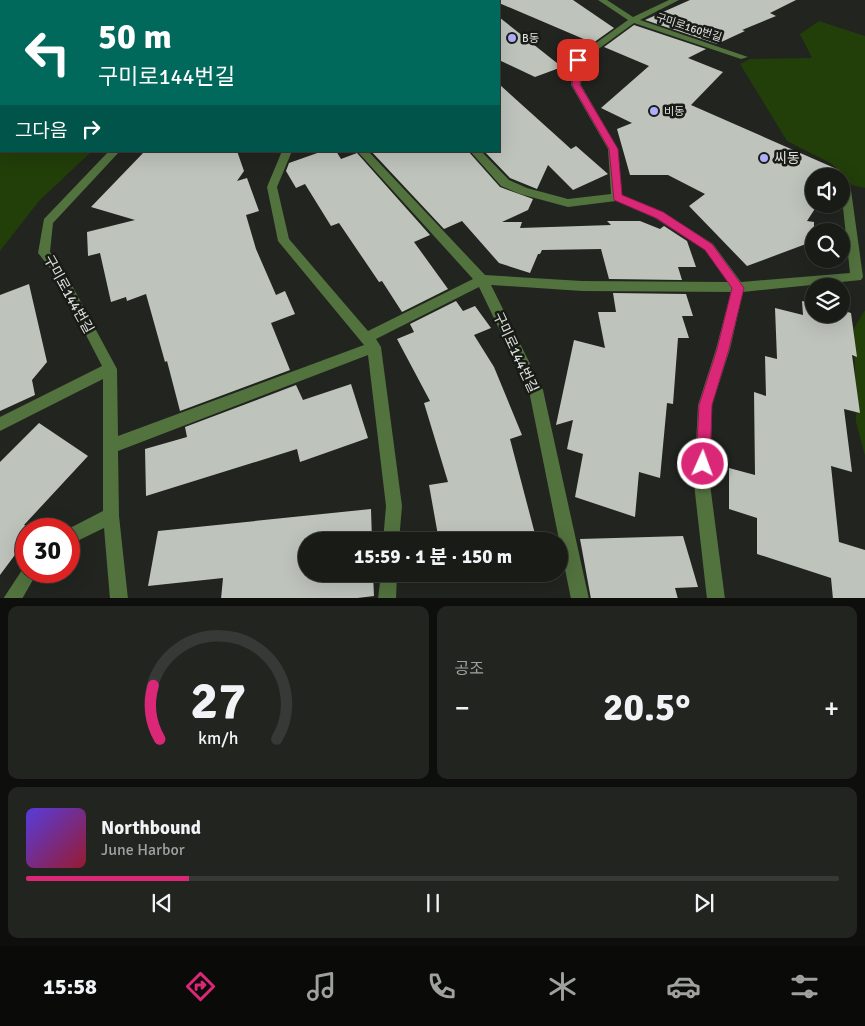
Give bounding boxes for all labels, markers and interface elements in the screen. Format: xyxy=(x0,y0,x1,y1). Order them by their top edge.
street label: 구미로160번길 xyxy=(654,11,723,44)
text: 50 m xyxy=(98,15,172,58)
icon: left xyxy=(15,20,80,85)
marker: B동 xyxy=(506,32,518,44)
place label: B동 xyxy=(522,32,539,45)
pin xyxy=(557,39,599,81)
icon: arrive xyxy=(564,46,592,74)
text: 구미로144번길 xyxy=(98,63,235,90)
marker: 비동 xyxy=(648,105,660,117)
place label: 비동 xyxy=(664,105,684,118)
icon: right xyxy=(77,115,105,143)
text: 그다음 xyxy=(15,119,67,143)
place label: 씨동 xyxy=(774,150,800,167)
marker: 씨동 xyxy=(758,152,770,164)
map controls xyxy=(805,168,850,323)
button: sound xyxy=(805,168,850,213)
button: search xyxy=(805,223,850,268)
street label: 구미로144번길 xyxy=(40,252,97,336)
button: layers xyxy=(805,278,850,323)
street label: 구미로144번길 xyxy=(489,309,542,395)
position arrow xyxy=(676,437,728,489)
speed limit sign: 30 xyxy=(15,518,80,583)
text: 15:59 · 1 분 · 150 m xyxy=(354,545,512,569)
text: 공조 xyxy=(455,659,484,679)
text: 27 xyxy=(190,669,246,733)
text: 20.5° xyxy=(603,684,691,731)
text: − xyxy=(455,691,470,725)
text: + xyxy=(824,691,839,725)
text: km/h xyxy=(198,727,238,749)
text: Northbound xyxy=(101,816,201,840)
text: June Harbor xyxy=(101,840,185,860)
icon: previous xyxy=(148,889,176,917)
icon: pause xyxy=(419,889,447,917)
icon: next xyxy=(690,889,718,917)
icon: directions xyxy=(183,969,218,1004)
icon: music xyxy=(304,969,339,1004)
icon: phone xyxy=(424,969,459,1004)
icon: climate xyxy=(545,969,580,1004)
icon: car xyxy=(666,969,701,1004)
icon: filters xyxy=(787,969,822,1004)
text: 15:58 xyxy=(43,973,97,1000)

